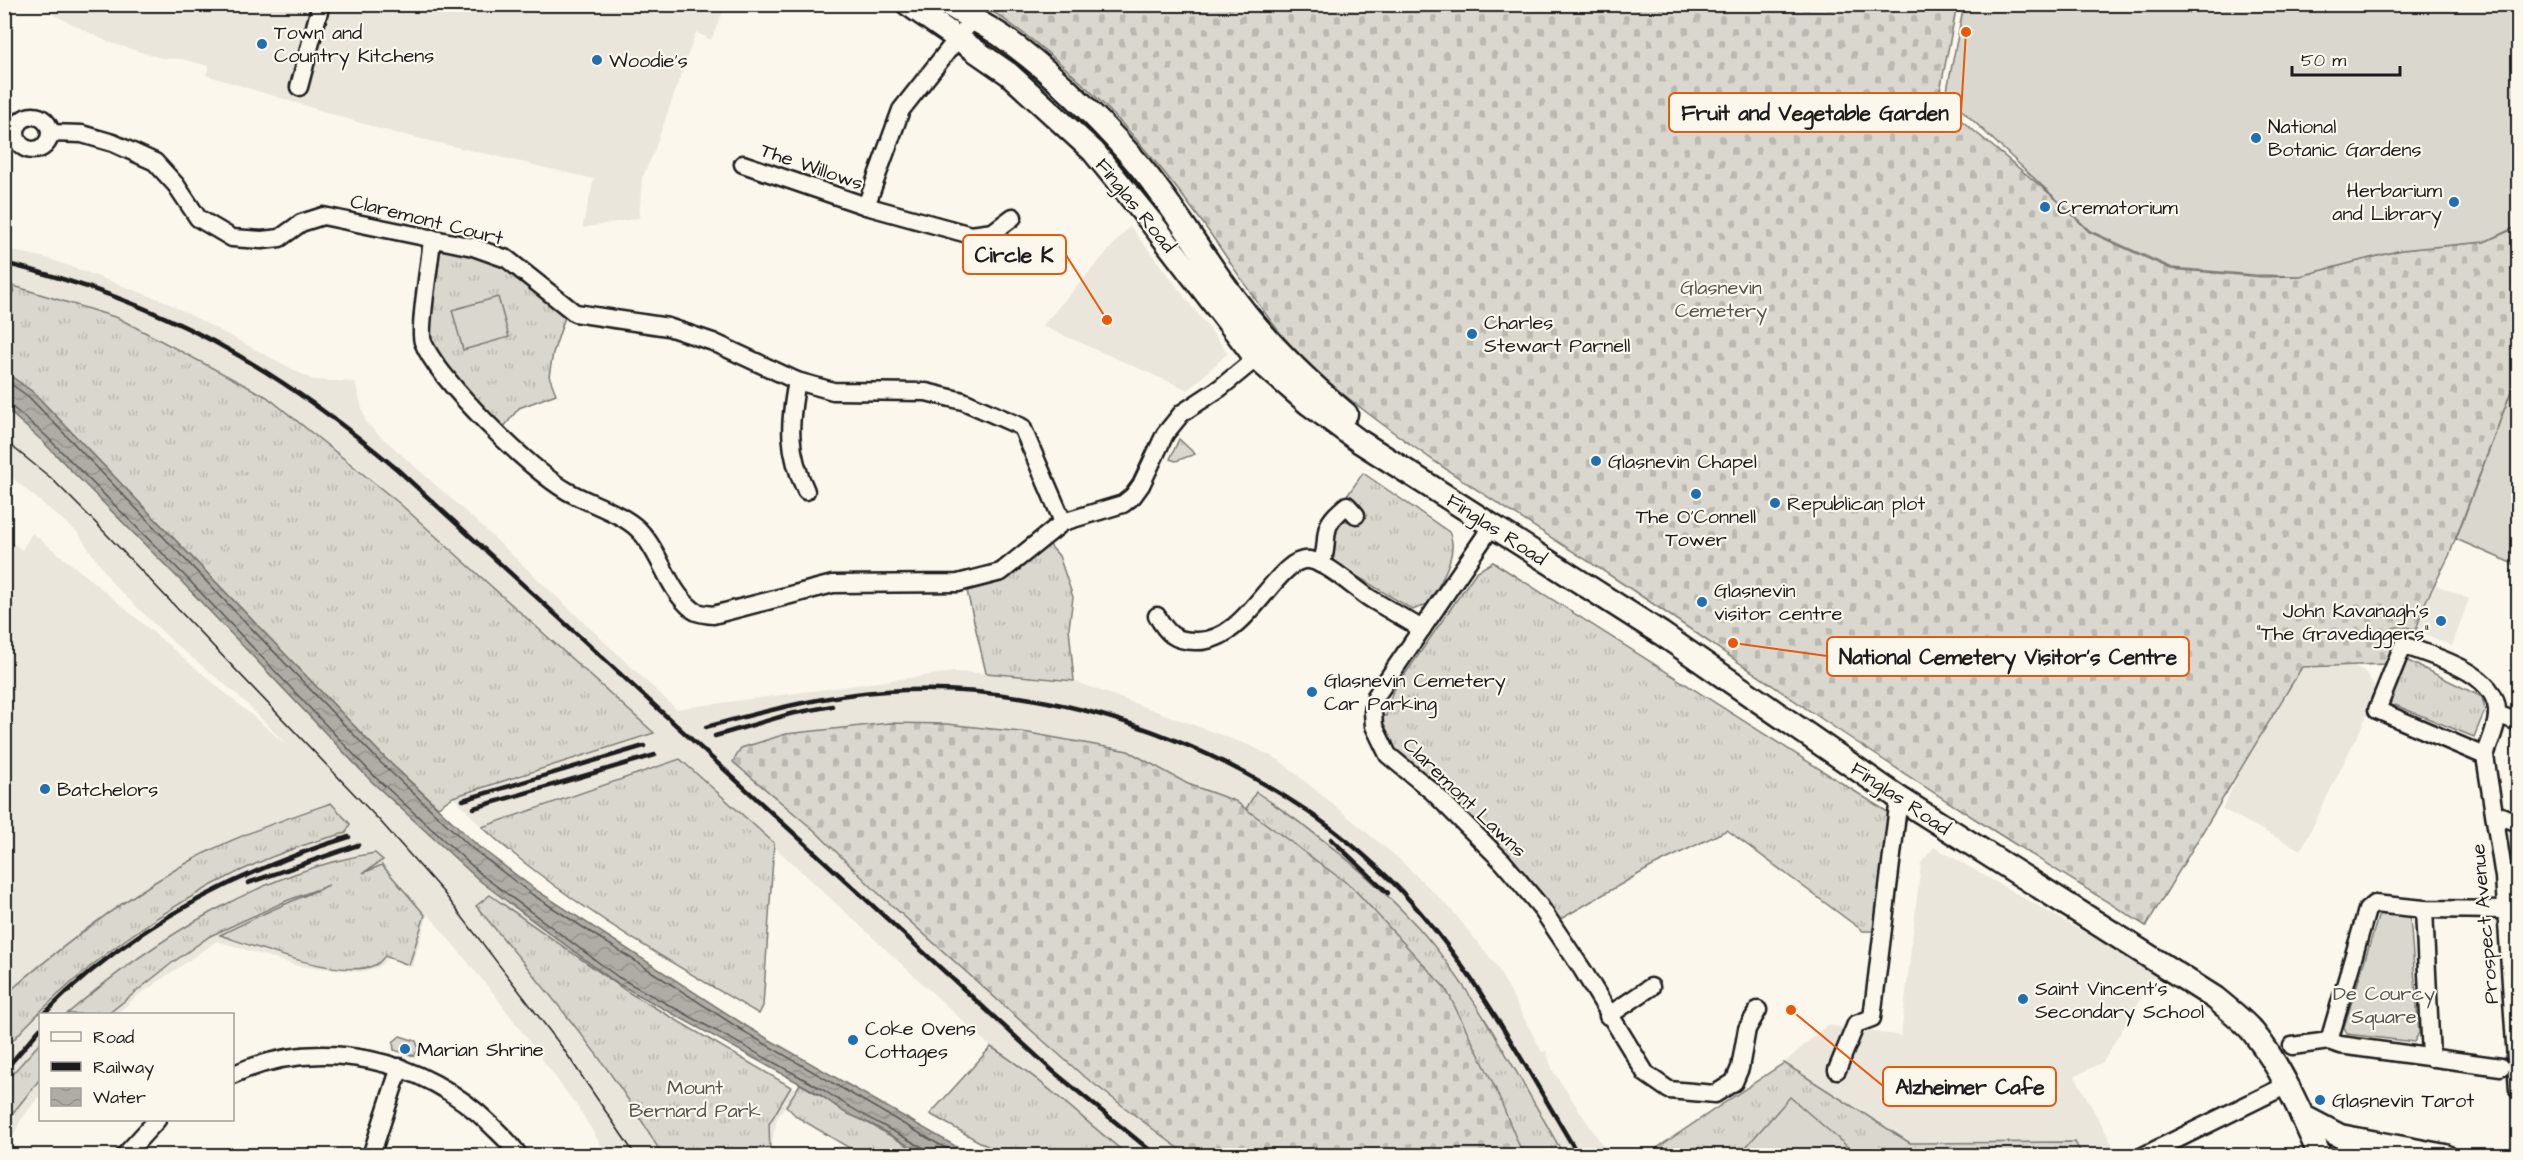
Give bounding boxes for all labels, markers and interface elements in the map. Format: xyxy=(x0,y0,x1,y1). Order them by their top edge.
place label: Town and Country Kitchens xyxy=(274,19,434,71)
marker: Town and Country Kitchens xyxy=(255,37,269,51)
scale bar xyxy=(2292,39,2400,77)
place label: Woodie's xyxy=(609,47,688,75)
text: 50 m xyxy=(2301,48,2346,73)
marker: Woodie's xyxy=(590,53,604,67)
callout: Fruit and Vegetable Garden xyxy=(1669,93,1961,132)
text: Fruit and Vegetable Garden xyxy=(1681,99,1949,130)
place label: National Botanic Gardens xyxy=(2268,113,2422,164)
marker: National Botanic Gardens xyxy=(2249,131,2263,145)
street label: The Willows xyxy=(757,136,867,198)
street label: Finglas Road xyxy=(1088,152,1182,260)
place label: Herbarium and Library xyxy=(2332,177,2442,229)
street label: Claremont Court xyxy=(347,187,506,253)
place label: Crematorium xyxy=(2057,194,2178,222)
marker: Herbarium and Library xyxy=(2447,195,2461,209)
marker: Crematorium xyxy=(2038,200,2052,214)
callout: Circle K xyxy=(963,235,1066,274)
text: Circle K xyxy=(975,241,1054,270)
park label: Glasnevin Cemetery xyxy=(1675,274,1767,326)
place label: Charles Stewart Parnell xyxy=(1484,309,1630,360)
marker: Charles Stewart Parnell xyxy=(1465,327,1479,341)
place label: Glasnevin Chapel xyxy=(1608,448,1757,476)
marker: Glasnevin Chapel xyxy=(1589,454,1603,468)
street label: Finglas Road xyxy=(1440,487,1552,574)
marker: The O'Connell Tower xyxy=(1689,487,1703,501)
place label: Republican plot xyxy=(1787,490,1925,518)
marker: Republican plot xyxy=(1768,496,1782,510)
place label: The O'Connell Tower xyxy=(1636,503,1756,554)
place label: Glasnevin visitor centre xyxy=(1714,577,1842,628)
marker: Glasnevin visitor centre xyxy=(1695,595,1709,609)
place label: John Kavanagh’s "The Gravediggers" xyxy=(2256,597,2429,649)
marker: John Kavanagh’s "The Gravediggers" xyxy=(2434,614,2448,628)
callout: National Cemetery Visitor's Centre xyxy=(1827,637,2189,676)
text: National Cemetery Visitor's Centre xyxy=(1839,643,2178,675)
place label: Glasnevin Cemetery Car Parking xyxy=(1324,667,1506,719)
marker: Glasnevin Cemetery Car Parking xyxy=(1305,685,1319,699)
street label: Claremont Lawns xyxy=(1396,731,1532,864)
street label: Finglas Road xyxy=(1845,755,1956,843)
place label: Batchelors xyxy=(57,776,158,804)
marker: Batchelors xyxy=(38,782,52,796)
street label: Prospect Avenue xyxy=(2464,842,2506,1005)
place label: Saint Vincent's Secondary School xyxy=(2035,975,2204,1027)
park label: De Courcy Square xyxy=(2333,980,2435,1031)
marker: Saint Vincent's Secondary School xyxy=(2016,992,2030,1006)
legend xyxy=(39,1013,234,1121)
place label: Coke Ovens Cottages xyxy=(865,1015,976,1067)
text: Road xyxy=(93,1025,134,1050)
marker: Coke Ovens Cottages xyxy=(846,1033,860,1047)
place label: Marian Shrine xyxy=(417,1036,544,1064)
marker: Marian Shrine xyxy=(398,1042,412,1056)
text: Railway xyxy=(93,1055,154,1081)
callout: Alzheimer Cafe xyxy=(1883,1067,2056,1106)
text: Alzheimer Cafe xyxy=(1895,1073,2045,1102)
park label: Mount Bernard Park xyxy=(629,1074,761,1125)
text: Water xyxy=(93,1085,146,1110)
place label: Glasnevin Tarot xyxy=(2332,1087,2474,1115)
marker: Glasnevin Tarot xyxy=(2313,1093,2327,1107)

